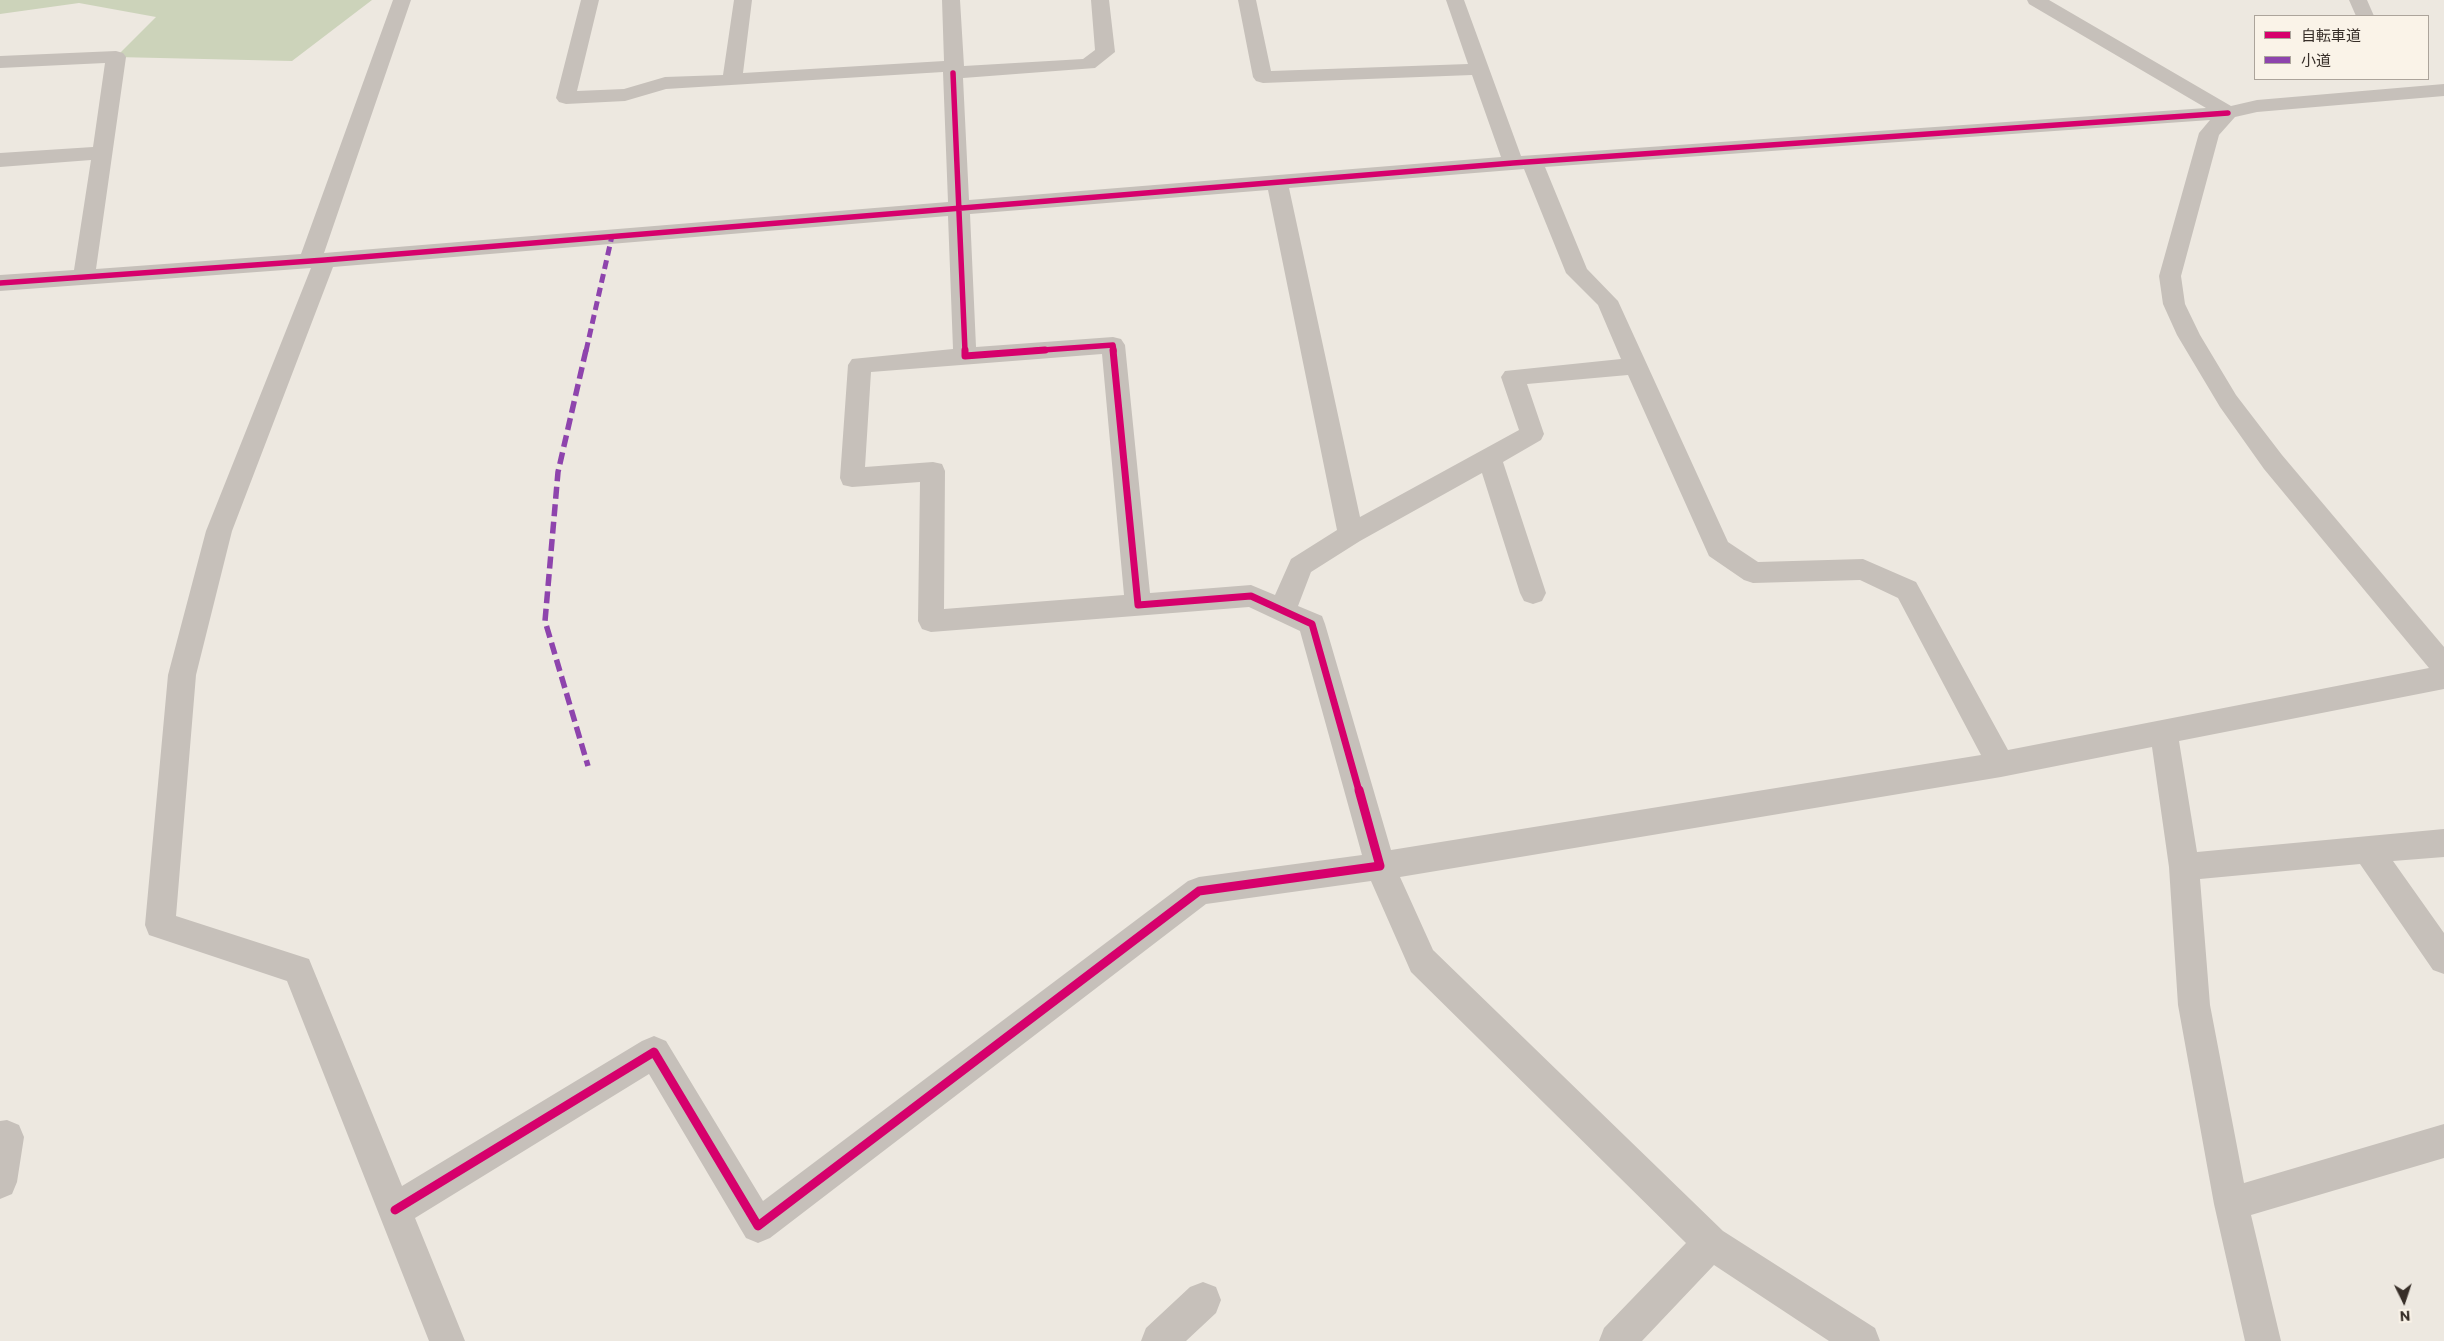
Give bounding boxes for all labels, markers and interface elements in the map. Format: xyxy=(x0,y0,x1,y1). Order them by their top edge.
legend xyxy=(2254,15,2429,80)
text: 自転車道 xyxy=(2301,26,2361,44)
text: 小道 xyxy=(2301,51,2331,69)
north arrow xyxy=(2379,1276,2429,1326)
text: N xyxy=(2399,1308,2411,1325)

